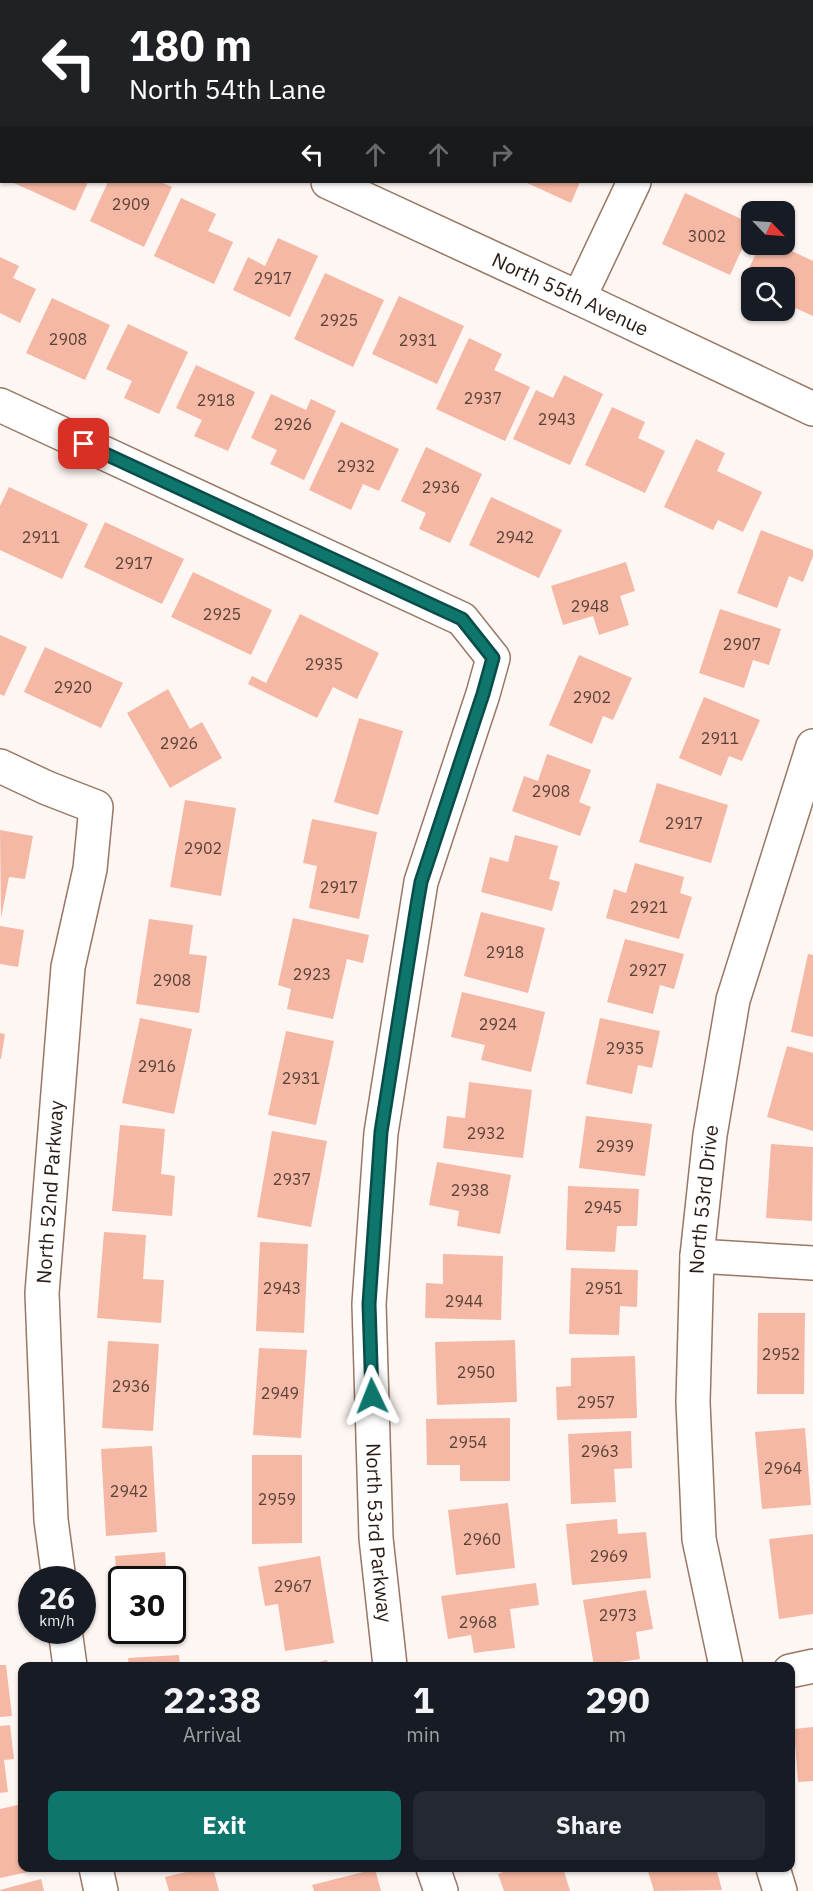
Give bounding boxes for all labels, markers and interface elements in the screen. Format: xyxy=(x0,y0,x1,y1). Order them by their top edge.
text: 180 m xyxy=(129,18,252,73)
icon: left xyxy=(30,24,108,102)
text: North 54th Lane xyxy=(129,71,326,106)
icon: left xyxy=(296,138,329,171)
icon: ahead xyxy=(359,138,392,171)
icon: ahead xyxy=(422,138,455,171)
icon: right xyxy=(485,138,518,171)
house number: 2909 xyxy=(112,194,150,214)
north arrow xyxy=(741,201,795,255)
map controls xyxy=(741,201,795,321)
house number: 3002 xyxy=(688,226,726,246)
street label: North 55th Avenue xyxy=(488,246,653,342)
button: search xyxy=(741,267,795,321)
house number: 2917 xyxy=(254,268,292,288)
house number: 2925 xyxy=(320,310,358,330)
house number: 2908 xyxy=(49,329,87,349)
house number: 2931 xyxy=(399,330,437,350)
house number: 2937 xyxy=(464,388,502,408)
house number: 2918 xyxy=(197,390,235,410)
house number: 2943 xyxy=(538,409,576,429)
house number: 2926 xyxy=(274,414,312,434)
pin xyxy=(58,418,109,469)
icon: arrive xyxy=(67,427,100,460)
house number: 2932 xyxy=(337,456,375,476)
house number: 2936 xyxy=(422,477,460,497)
house number: 2911 xyxy=(22,527,60,547)
house number: 2942 xyxy=(496,527,534,547)
house number: 2917 xyxy=(115,553,153,573)
house number: 2948 xyxy=(571,596,609,616)
house number: 2925 xyxy=(203,604,241,624)
house number: 2907 xyxy=(723,634,761,654)
house number: 2935 xyxy=(305,654,343,674)
house number: 2920 xyxy=(54,677,92,697)
house number: 2902 xyxy=(573,687,611,707)
house number: 2911 xyxy=(701,728,739,748)
house number: 2926 xyxy=(160,733,198,753)
house number: 2908 xyxy=(532,781,570,801)
house number: 2917 xyxy=(665,813,703,833)
house number: 2902 xyxy=(184,838,222,858)
house number: 2917 xyxy=(320,877,358,897)
house number: 2921 xyxy=(630,897,668,917)
house number: 2918 xyxy=(486,942,524,962)
house number: 2927 xyxy=(629,960,667,980)
house number: 2923 xyxy=(293,964,331,984)
house number: 2908 xyxy=(153,970,191,990)
house number: 2924 xyxy=(479,1014,517,1034)
house number: 2935 xyxy=(606,1038,644,1058)
house number: 2916 xyxy=(138,1056,176,1076)
house number: 2931 xyxy=(282,1068,320,1088)
street label: North 52nd Parkway xyxy=(30,1099,69,1285)
house number: 2932 xyxy=(467,1123,505,1143)
street label: North 53rd Drive xyxy=(683,1123,725,1274)
house number: 2939 xyxy=(596,1136,634,1156)
house number: 2937 xyxy=(273,1169,311,1189)
house number: 2938 xyxy=(451,1180,489,1200)
house number: 2945 xyxy=(584,1197,622,1217)
house number: 2943 xyxy=(263,1278,301,1298)
house number: 2951 xyxy=(585,1278,623,1298)
house number: 2944 xyxy=(445,1291,483,1311)
house number: 2952 xyxy=(762,1344,800,1364)
house number: 2950 xyxy=(457,1362,495,1382)
position arrow xyxy=(340,1364,404,1428)
house number: 2936 xyxy=(112,1376,150,1396)
house number: 2949 xyxy=(261,1383,299,1403)
house number: 2957 xyxy=(577,1392,615,1412)
house number: 2954 xyxy=(449,1432,487,1452)
house number: 2963 xyxy=(581,1441,619,1461)
street label: North 53rd Parkway xyxy=(360,1443,399,1624)
house number: 2964 xyxy=(764,1458,802,1478)
house number: 2942 xyxy=(110,1481,148,1501)
house number: 2959 xyxy=(258,1489,296,1509)
house number: 2960 xyxy=(463,1529,501,1549)
house number: 2969 xyxy=(590,1546,628,1566)
speed limit sign: 30 xyxy=(108,1566,186,1644)
house number: 2967 xyxy=(274,1576,312,1596)
text: 26 xyxy=(39,1578,75,1617)
house number: 2973 xyxy=(599,1605,637,1625)
text: km/h xyxy=(39,1611,75,1630)
house number: 2968 xyxy=(459,1612,497,1632)
text: 22:38 xyxy=(163,1676,261,1723)
text: 1 xyxy=(412,1676,434,1723)
text: 290 xyxy=(585,1676,650,1723)
text: Arrival xyxy=(183,1721,241,1748)
text: min xyxy=(406,1721,440,1748)
text: m xyxy=(609,1721,626,1748)
button: Exit xyxy=(48,1791,401,1860)
button: Share xyxy=(413,1791,765,1860)

